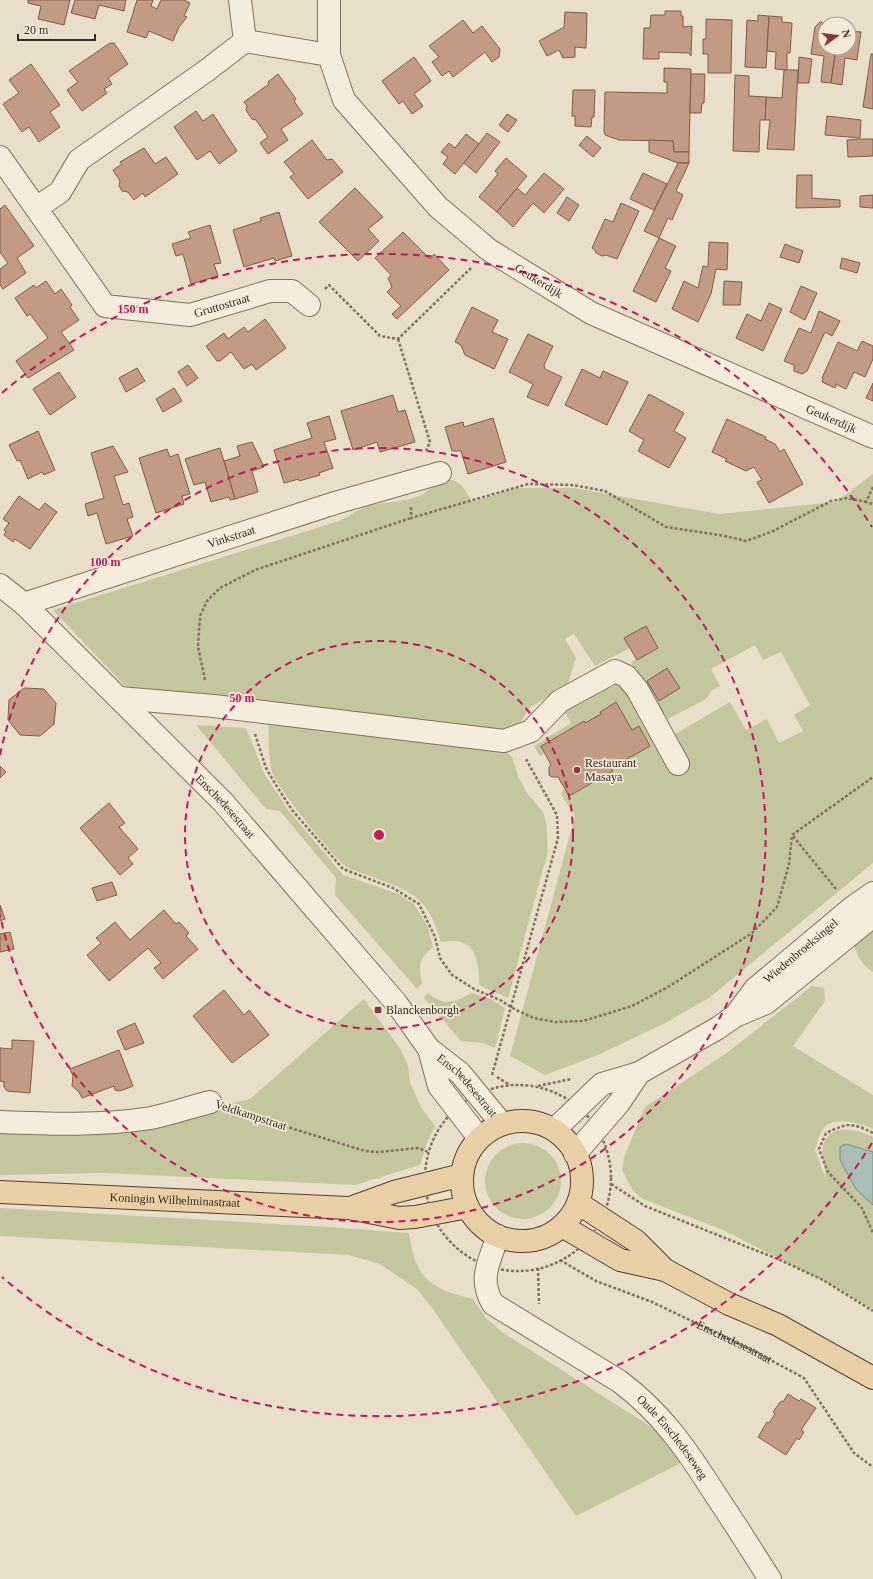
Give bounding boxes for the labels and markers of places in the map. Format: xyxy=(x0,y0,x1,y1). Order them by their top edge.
place label: Restaurant Masaya xyxy=(585,756,637,784)
marker: Restaurant Masaya xyxy=(572,765,582,775)
centre of rings xyxy=(372,828,386,842)
place label: Blanckenborgh xyxy=(386,1003,459,1017)
marker: Blanckenborgh xyxy=(373,1005,383,1015)

